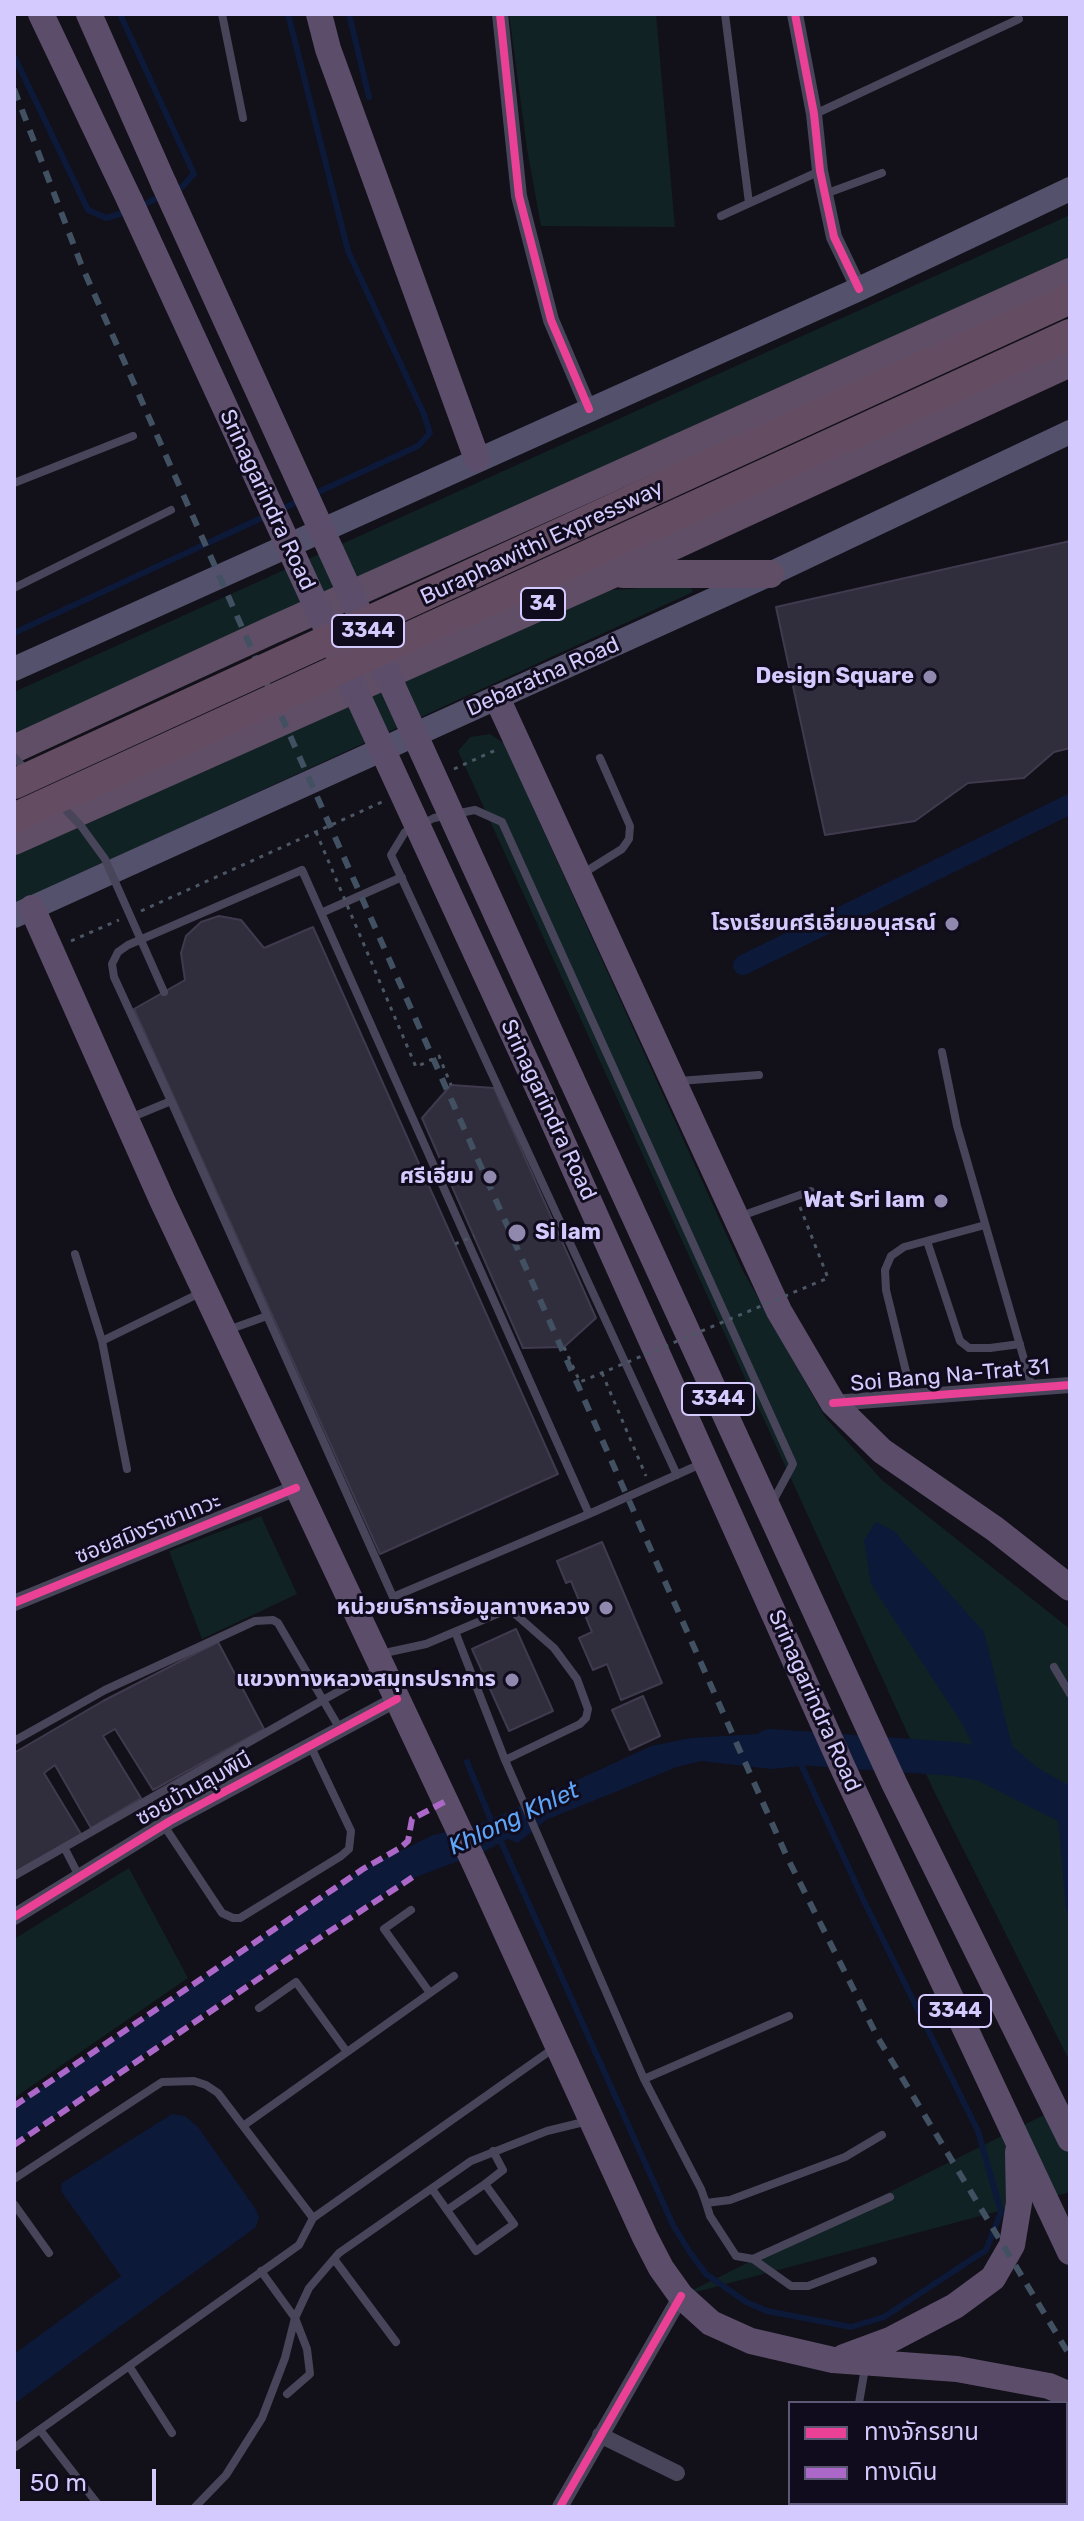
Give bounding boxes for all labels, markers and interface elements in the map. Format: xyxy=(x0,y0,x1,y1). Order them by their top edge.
street label: Srinagarindra Road xyxy=(214,406,320,594)
street label: Buraphawithi Expressway xyxy=(416,475,668,611)
road number: 34 xyxy=(521,588,565,620)
road number: 3344 xyxy=(332,615,404,647)
street label: Debaratna Road xyxy=(462,631,624,723)
place label: Design Square xyxy=(755,664,914,690)
marker: Design Square xyxy=(921,668,939,686)
place label: โรงเรียนศรีเอี่ยมอนุสรณ์ xyxy=(711,911,936,937)
marker: โรงเรียนศรีเอี่ยมอนุสรณ์ xyxy=(943,915,961,933)
street label: Srinagarindra Road xyxy=(495,1016,601,1204)
place label: ศรีเอี่ยม xyxy=(400,1164,474,1190)
marker: ศรีเอี่ยม xyxy=(481,1168,499,1186)
place label: Wat Sri Iam xyxy=(803,1188,925,1214)
marker: Wat Sri Iam xyxy=(932,1192,950,1210)
place label: Si Iam xyxy=(535,1220,601,1246)
marker: Si Iam xyxy=(506,1222,528,1244)
street label: Soi Bang Na-Trat 31 xyxy=(849,1354,1051,1398)
road number: 3344 xyxy=(682,1383,754,1415)
street label: ซอยสมิงราชาเทวะ xyxy=(71,1488,225,1570)
place label: หน่วยบริการข้อมูลทางหลวง xyxy=(337,1595,590,1621)
marker: หน่วยบริการข้อมูลทางหลวง xyxy=(597,1599,615,1617)
street label: Srinagarindra Road xyxy=(762,1606,866,1796)
place label: แขวงทางหลวงสมุทรปราการ xyxy=(236,1667,496,1693)
marker: แขวงทางหลวงสมุทรปราการ xyxy=(503,1671,521,1689)
street label: ซอยบ้านลุมพินี xyxy=(131,1746,257,1832)
water label: Khlong Khlet xyxy=(444,1776,584,1862)
road number: 3344 xyxy=(919,1995,991,2027)
legend xyxy=(788,2401,1068,2505)
text: ทางจักรยาน xyxy=(864,2418,979,2446)
scale bar xyxy=(20,2453,160,2503)
text: ทางเดิน xyxy=(864,2458,938,2486)
text: 50 m xyxy=(30,2469,87,2497)

